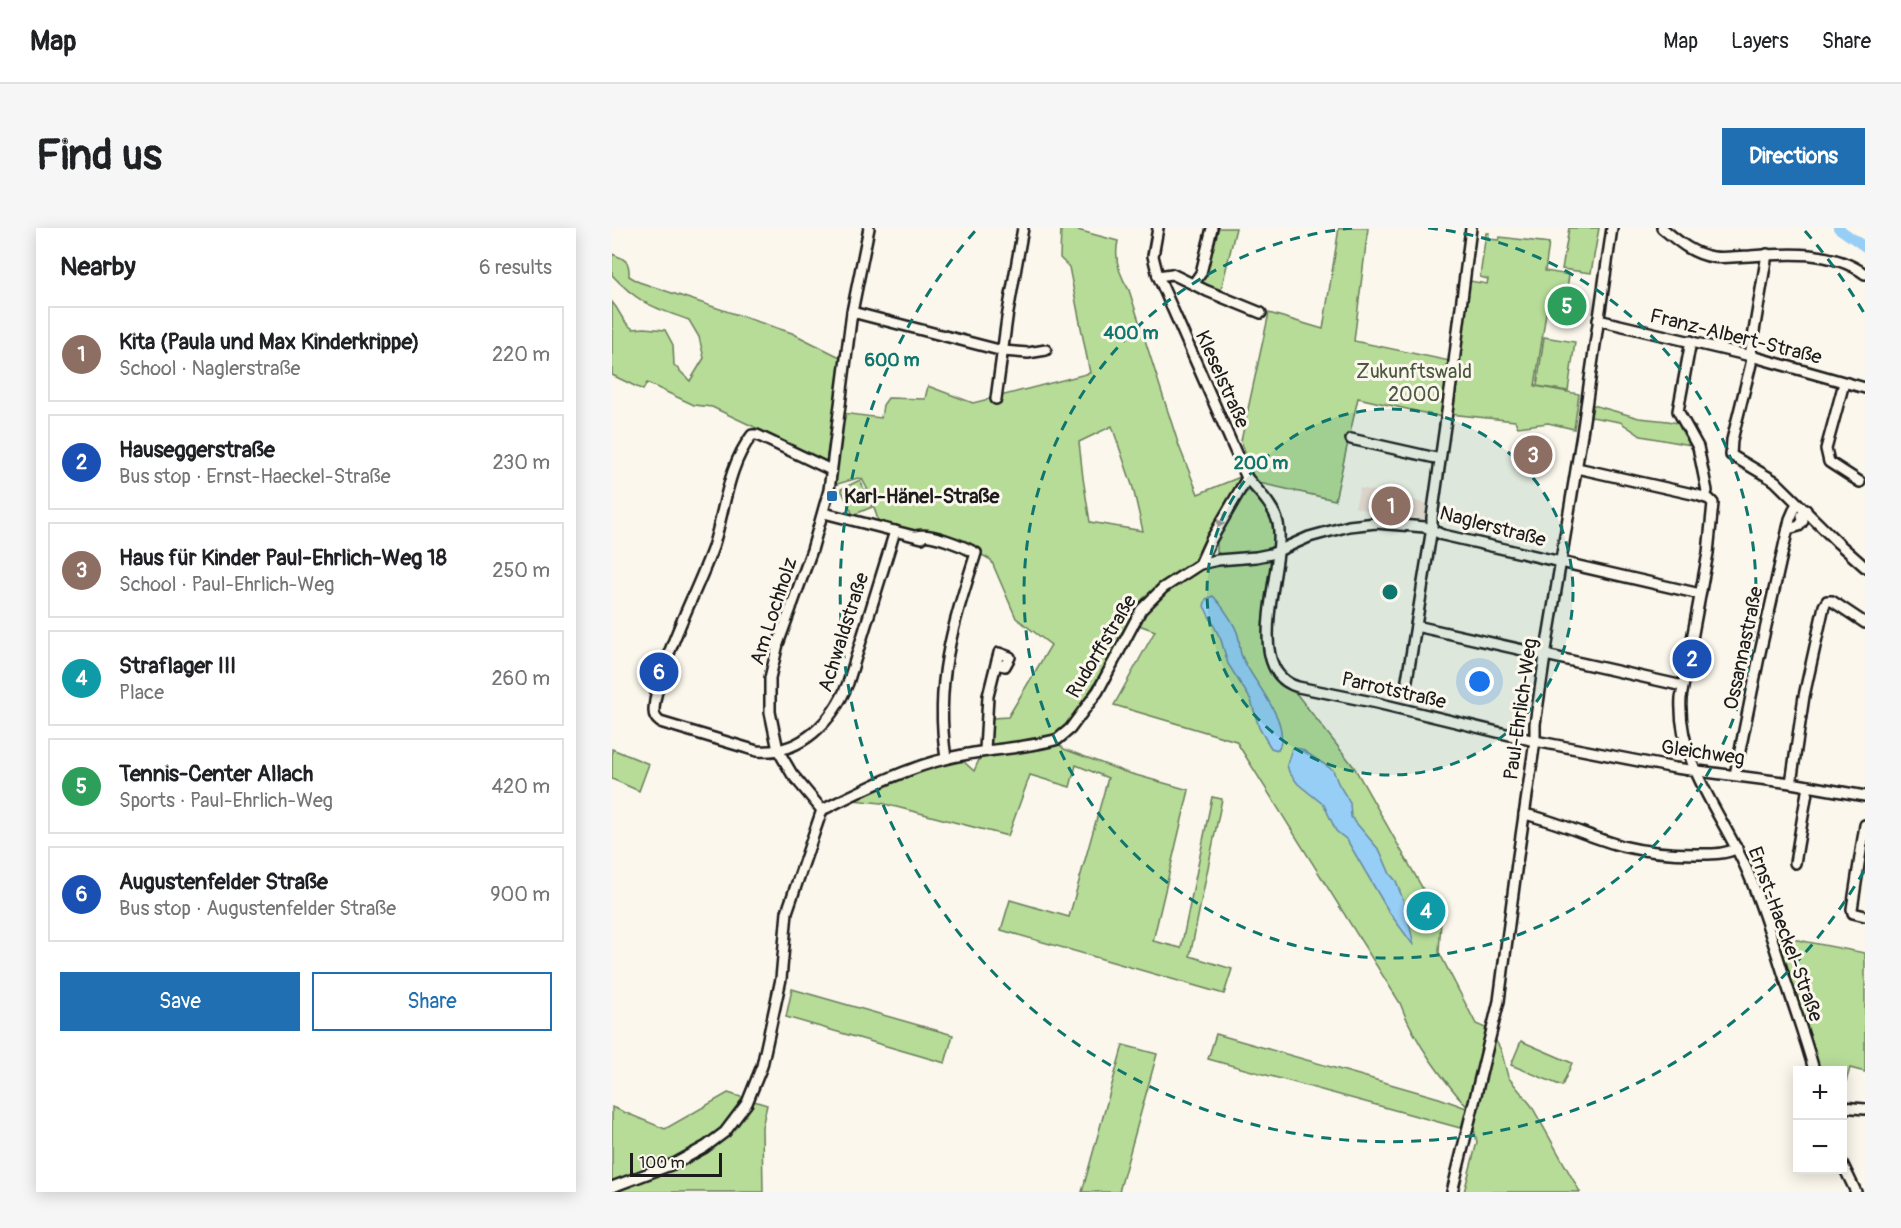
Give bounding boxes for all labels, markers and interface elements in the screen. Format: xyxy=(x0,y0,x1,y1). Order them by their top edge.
text: Map xyxy=(30,24,76,59)
text: Map xyxy=(1663,28,1698,55)
text: Layers xyxy=(1731,28,1789,55)
text: Share xyxy=(1822,28,1871,55)
button: Directions xyxy=(1722,128,1865,185)
text: Find us xyxy=(36,130,162,182)
text: Nearby xyxy=(60,251,136,283)
text: 6 results xyxy=(479,255,552,280)
pin: 5 xyxy=(1548,284,1586,328)
street label: Franz-Albert-Straße xyxy=(1647,303,1825,370)
text: 400 m xyxy=(1104,322,1158,345)
street label: Kleselstraße xyxy=(1190,326,1255,432)
text: Kita (Paula und Max Kinderkrippe) xyxy=(119,328,420,356)
text: 1 xyxy=(78,342,85,367)
text: 220 m xyxy=(492,342,550,367)
text: 600 m xyxy=(865,349,919,372)
text: School · Naglerstraße xyxy=(119,356,300,381)
park label: Zukunftswald 2000 xyxy=(1356,359,1472,407)
pin: 3 xyxy=(1514,432,1552,478)
text: Hauseggerstraße xyxy=(119,436,275,464)
text: 2 xyxy=(76,450,87,475)
text: 230 m xyxy=(493,450,550,475)
text: 200 m xyxy=(1234,452,1288,475)
text: Bus stop · Ernst-Haeckel-Straße xyxy=(119,464,391,489)
place label: Karl-Hänel-Straße xyxy=(844,484,1000,509)
pin: 1 xyxy=(1372,484,1410,528)
marker: Karl-Hänel-Straße xyxy=(825,489,839,503)
street label: Naglerstraße xyxy=(1437,500,1549,553)
one-way arrow xyxy=(1217,512,1227,529)
text: Haus für Kinder Paul-Ehrlich-Weg 18 xyxy=(119,544,447,572)
street label: Am Lochholz xyxy=(744,554,803,668)
text: 3 xyxy=(76,558,87,583)
text: 250 m xyxy=(492,558,550,583)
street label: Achwaldstraße xyxy=(812,569,875,695)
text: School · Paul-Ehrlich-Weg xyxy=(119,572,334,597)
centre of rings xyxy=(1380,582,1400,602)
street label: Ossannastraße xyxy=(1718,584,1769,712)
street label: Rudorffstraße xyxy=(1061,590,1142,702)
pin: 2 xyxy=(1672,636,1712,682)
street label: Paul-Ehrlich-Weg xyxy=(1498,637,1543,782)
pin: 6 xyxy=(640,650,678,694)
text: Straflager III xyxy=(119,652,236,680)
text: 4 xyxy=(76,666,87,691)
text: 260 m xyxy=(491,666,550,691)
street label: Parrotstraße xyxy=(1339,666,1449,715)
your location xyxy=(1465,667,1494,696)
text: Place xyxy=(119,680,164,705)
street label: Gleichweg xyxy=(1659,734,1746,771)
text: Tennis-Center Allach xyxy=(119,760,313,788)
text: 5 xyxy=(76,774,87,799)
text: 420 m xyxy=(491,774,550,799)
text: Sports · Paul-Ehrlich-Weg xyxy=(119,788,333,813)
street label: Ernst-Haeckel-Straße xyxy=(1742,843,1829,1025)
text: Augustenfelder Straße xyxy=(119,868,328,896)
text: 6 xyxy=(76,882,87,907)
text: 900 m xyxy=(490,882,550,907)
pin: 4 xyxy=(1406,888,1446,934)
text: Bus stop · Augustenfelder Straße xyxy=(119,896,396,921)
button: Save xyxy=(60,972,300,1031)
button: Share xyxy=(312,972,552,1031)
map controls xyxy=(1793,1066,1847,1174)
button: + xyxy=(1793,1066,1847,1120)
button: − xyxy=(1793,1120,1847,1174)
scale bar xyxy=(630,1150,722,1178)
text: 100 m xyxy=(639,1153,685,1173)

